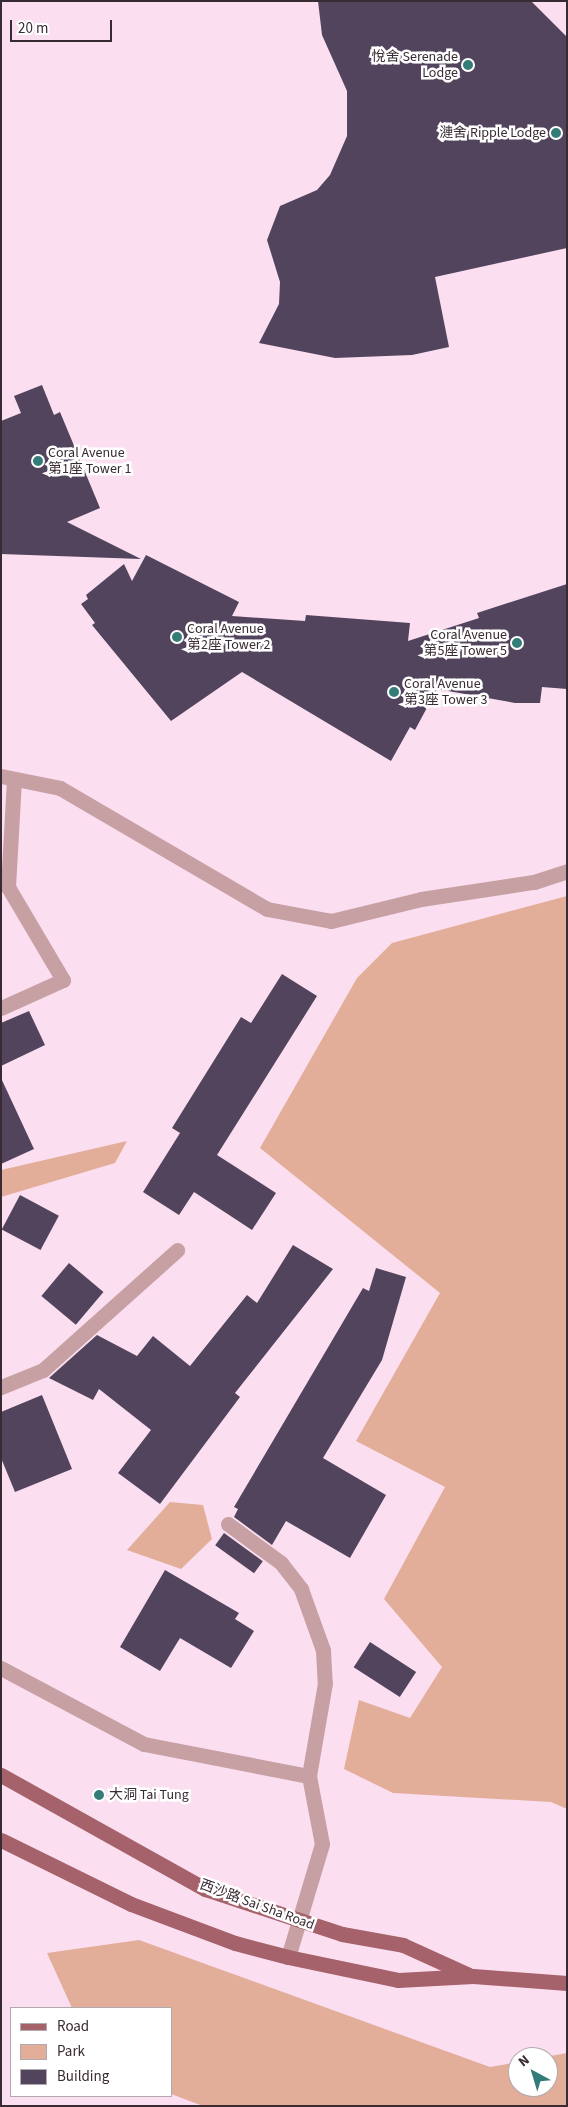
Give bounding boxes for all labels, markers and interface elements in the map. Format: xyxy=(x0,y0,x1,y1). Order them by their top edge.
scale bar xyxy=(12,10,115,42)
text: 20 m xyxy=(18,18,48,39)
place label: 悅舍 Serenade Lodge xyxy=(372,49,458,82)
marker: 悅舍 Serenade Lodge xyxy=(462,59,474,71)
place label: 漣舍 Ripple Lodge xyxy=(439,125,546,141)
marker: 漣舍 Ripple Lodge xyxy=(550,127,562,139)
place label: Coral Avenue 第1座 Tower 1 xyxy=(48,445,131,478)
marker: Coral Avenue 第1座 Tower 1 xyxy=(32,455,44,467)
place label: Coral Avenue 第2座 Tower 2 xyxy=(187,621,270,654)
place label: Coral Avenue 第5座 Tower 5 xyxy=(424,627,507,660)
marker: Coral Avenue 第2座 Tower 2 xyxy=(171,631,183,643)
marker: Coral Avenue 第5座 Tower 5 xyxy=(511,637,523,649)
place label: Coral Avenue 第3座 Tower 3 xyxy=(404,676,487,709)
marker: Coral Avenue 第3座 Tower 3 xyxy=(388,686,400,698)
place label: 大洞 Tai Tung xyxy=(109,1787,189,1803)
marker: 大洞 Tai Tung xyxy=(93,1789,105,1801)
street label: 西沙路 Sai Sha Road xyxy=(197,1876,317,1934)
legend xyxy=(10,2007,172,2097)
text: Road xyxy=(57,2016,89,2037)
text: Park xyxy=(57,2041,85,2062)
north arrow xyxy=(508,2047,558,2097)
text: N xyxy=(514,2050,534,2072)
text: Building xyxy=(57,2066,109,2087)

